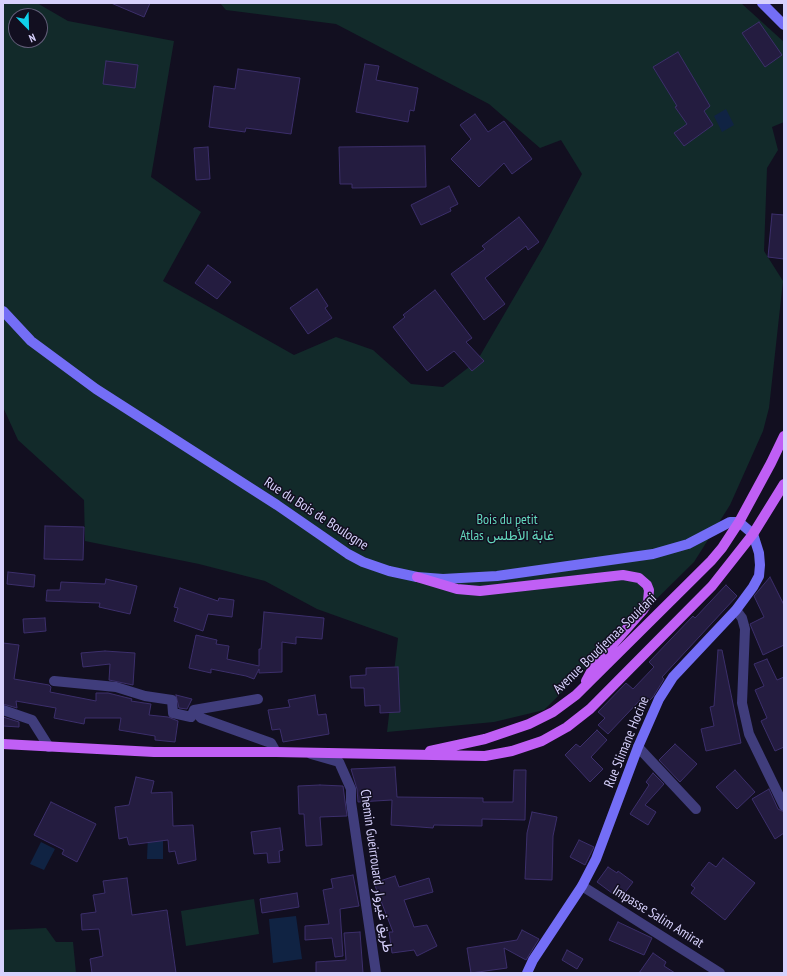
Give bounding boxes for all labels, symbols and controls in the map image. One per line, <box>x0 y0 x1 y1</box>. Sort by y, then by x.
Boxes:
north arrow <box>8 8 48 48</box>
text: N <box>27 31 38 46</box>
street label: Rue du Bois de Boulogne <box>261 474 371 554</box>
park label: Bois du petit Atlas غابة الأطلس <box>460 512 554 544</box>
street label: Avenue Boudjemaa Souidani <box>550 590 660 698</box>
street label: Rue Slimane Hocine <box>601 694 653 790</box>
street label: Chemin Gueirrouard طريق غيروار <box>356 788 396 954</box>
street label: Impasse Salim Amirat <box>609 882 707 952</box>

